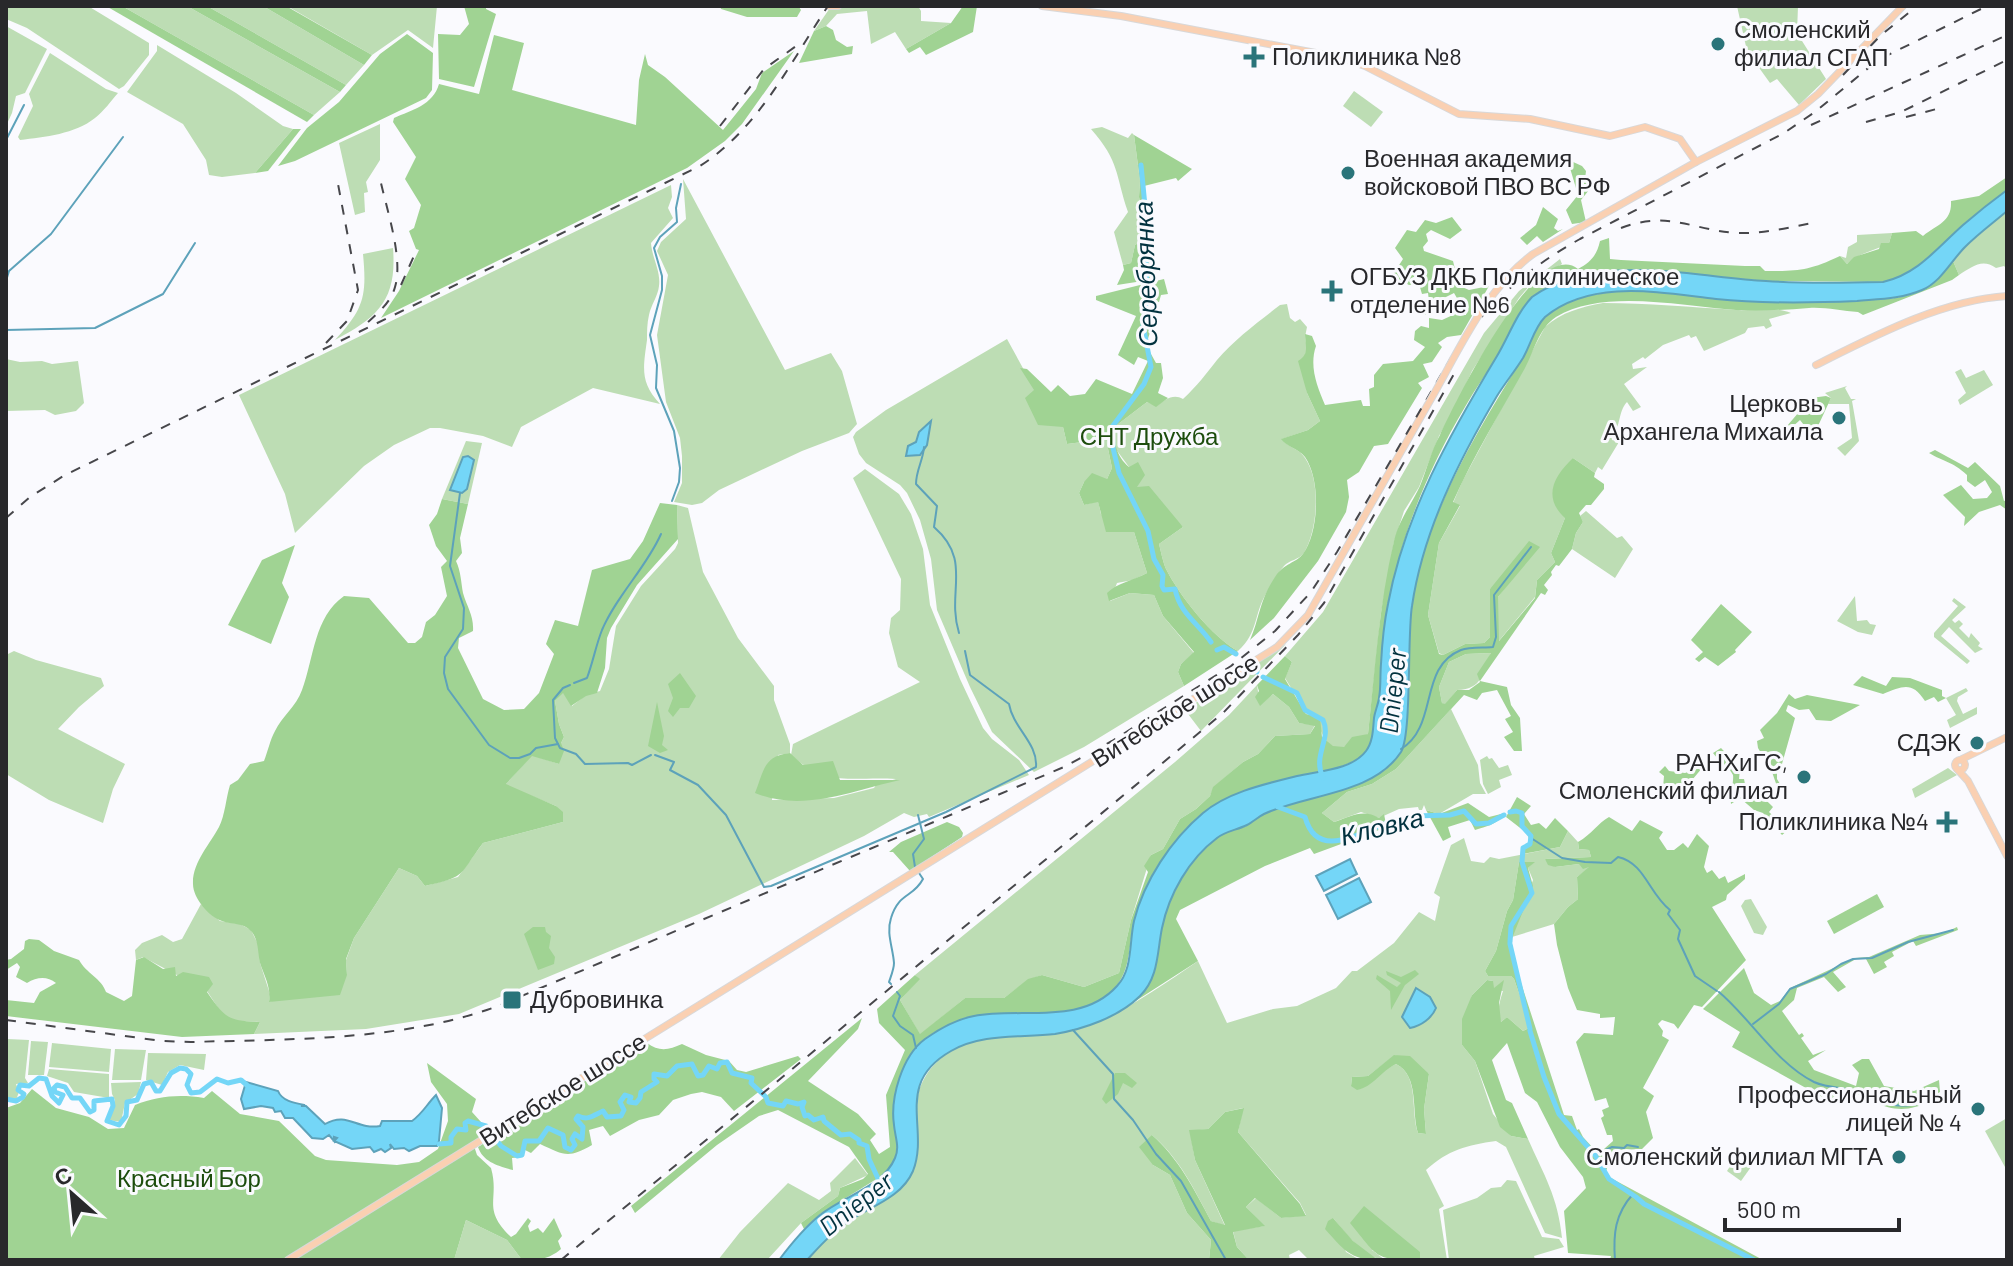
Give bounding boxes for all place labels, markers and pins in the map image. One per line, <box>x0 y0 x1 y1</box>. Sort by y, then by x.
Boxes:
place label: Смоленский филиал СГАП <box>1734 14 1888 71</box>
marker: Смоленский филиал СГАП <box>1709 35 1727 53</box>
place label: Поликлиника №8 <box>1272 41 1462 70</box>
marker: Поликлиника №8 <box>1243 46 1265 68</box>
place label: Военная академия войсковой ПВО ВС РФ <box>1364 143 1611 200</box>
marker: Военная академия войсковой ПВО ВС РФ <box>1339 164 1357 182</box>
place label: ОГБУЗ ДКБ Поликлиническое отделение №6 <box>1350 261 1679 318</box>
marker: ОГБУЗ ДКБ Поликлиническое отделение №6 <box>1321 280 1343 302</box>
place label: Церковь Архангела Михаила <box>1603 388 1824 445</box>
marker: Церковь Архангела Михаила <box>1830 409 1848 427</box>
place label: СДЭК <box>1897 727 1961 756</box>
marker: СДЭК <box>1968 734 1986 752</box>
place label: РАНХиГС, Смоленский филиал <box>1559 747 1788 804</box>
marker: РАНХиГС, Смоленский филиал <box>1795 768 1813 786</box>
place label: Поликлиника №4 <box>1739 806 1929 835</box>
marker: Поликлиника №4 <box>1936 811 1958 833</box>
place label: Дубровинка <box>530 984 664 1013</box>
marker: Дубровинка <box>501 989 523 1011</box>
place label: Профессиональный лицей № 4 <box>1737 1079 1962 1136</box>
marker: Профессиональный лицей № 4 <box>1969 1100 1987 1118</box>
place label: Смоленский филиал МГТА <box>1586 1141 1883 1170</box>
marker: Смоленский филиал МГТА <box>1890 1148 1908 1166</box>

